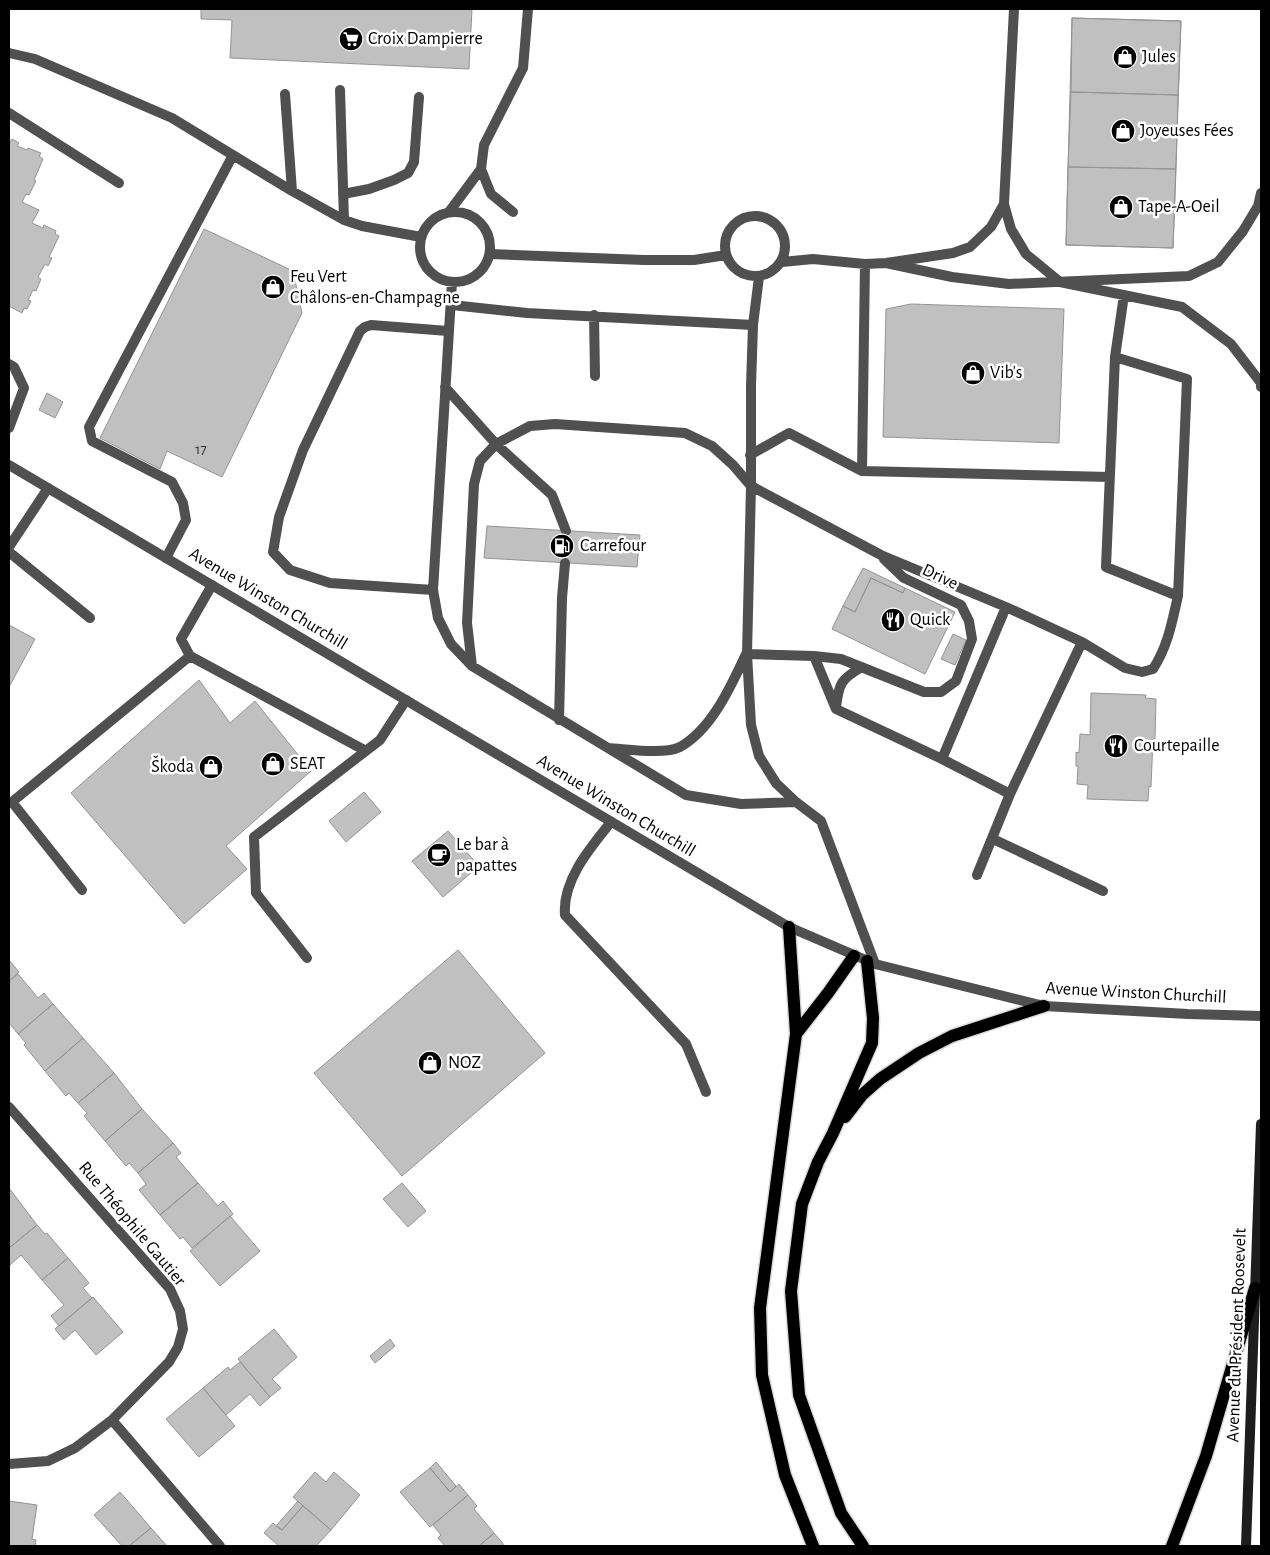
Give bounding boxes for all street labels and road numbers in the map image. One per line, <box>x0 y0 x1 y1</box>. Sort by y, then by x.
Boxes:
street label: Avenue Winston Churchill <box>186 545 350 653</box>
street label: Drive <box>919 561 961 593</box>
street label: Avenue Winston Churchill <box>534 752 698 860</box>
street label: Avenue Winston Churchill <box>1045 979 1227 1007</box>
street label: Rue Théophile Gautier <box>75 1158 189 1290</box>
street label: Avenue du Président Roosevelt <box>1224 1227 1250 1443</box>

